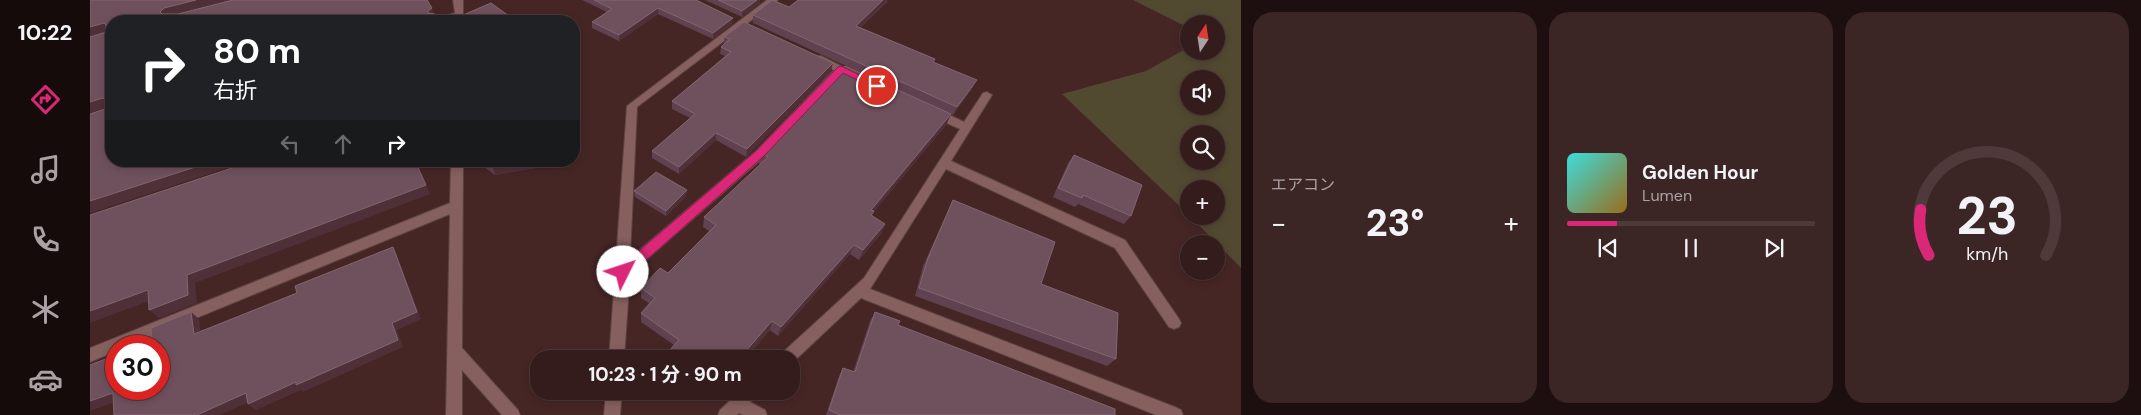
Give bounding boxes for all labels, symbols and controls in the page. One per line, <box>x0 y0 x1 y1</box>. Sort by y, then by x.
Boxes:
north arrow <box>1180 15 1225 60</box>
map controls <box>1180 15 1225 280</box>
text: 10:22 <box>18 18 72 47</box>
text: 80 m <box>213 28 301 74</box>
icon: right <box>130 35 195 100</box>
pin <box>856 65 898 107</box>
button: sound <box>1180 70 1225 115</box>
icon: arrive <box>863 72 891 100</box>
text: 右折 <box>213 76 257 105</box>
icon: directions <box>28 82 63 117</box>
button: search <box>1180 125 1225 170</box>
icon: left <box>276 130 304 158</box>
icon: ahead <box>329 130 357 158</box>
icon: right <box>382 130 410 158</box>
icon: music <box>28 152 63 187</box>
text: Golden Hour <box>1642 160 1758 185</box>
text: エアコン <box>1271 174 1335 195</box>
button: + <box>1180 180 1225 225</box>
text: 23 <box>1956 182 2018 250</box>
text: Lumen <box>1642 185 1692 206</box>
text: 23° <box>1366 198 1424 248</box>
text: − <box>1271 205 1286 242</box>
text: + <box>1504 205 1519 242</box>
icon: phone <box>28 222 63 257</box>
icon: previous <box>1594 234 1622 262</box>
icon: pause <box>1677 234 1705 262</box>
icon: next <box>1760 234 1788 262</box>
button: − <box>1180 235 1225 280</box>
text: km/h <box>1966 242 2008 266</box>
position arrow <box>596 245 648 297</box>
icon: climate <box>28 292 63 327</box>
speed limit sign: 30 <box>105 335 170 400</box>
icon: car <box>28 362 63 397</box>
text: 10:23 · 1 分 · 90 m <box>588 362 742 387</box>

